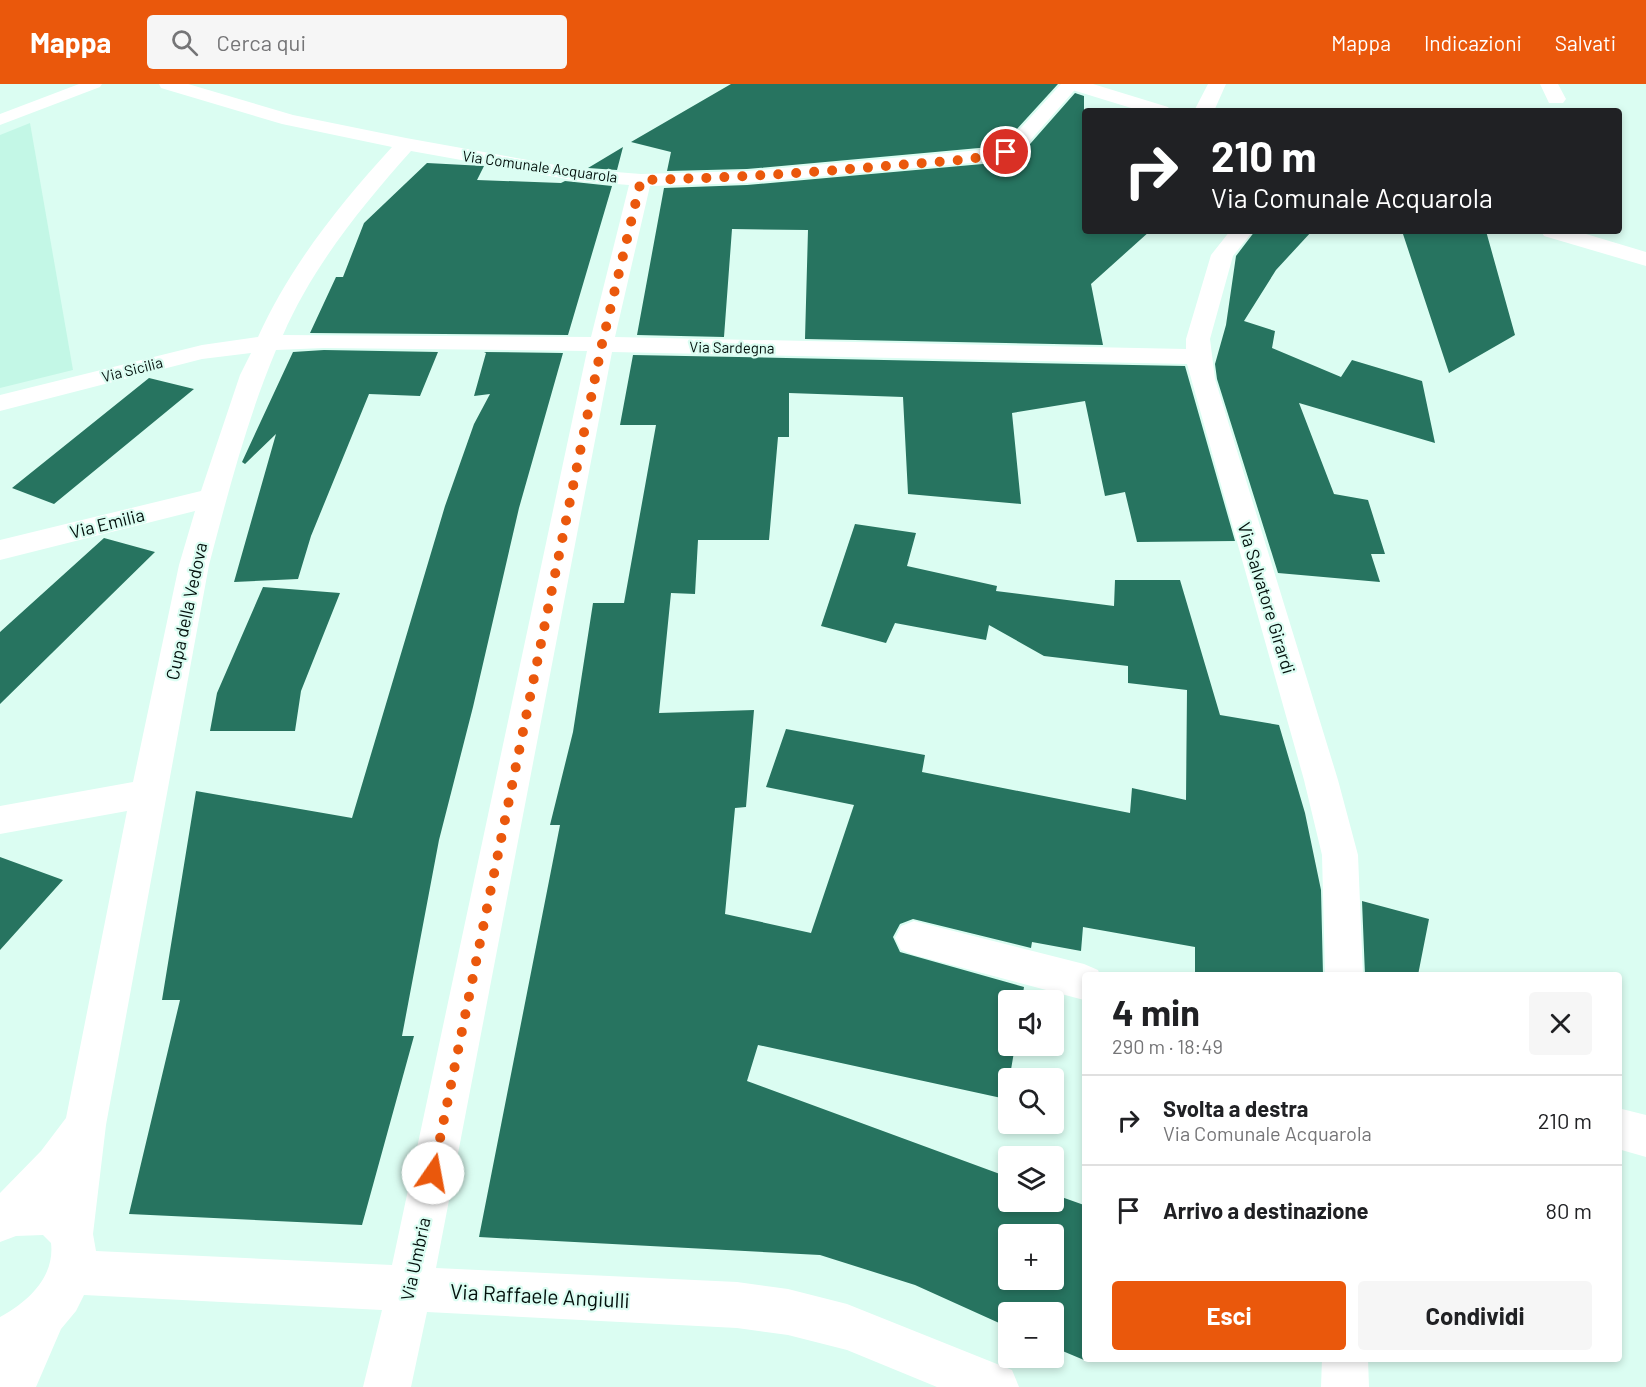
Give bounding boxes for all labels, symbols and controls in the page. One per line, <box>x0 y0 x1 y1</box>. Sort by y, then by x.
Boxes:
search box <box>147 15 567 69</box>
text: Mappa <box>30 25 111 59</box>
icon: search <box>168 26 201 59</box>
text: Cerca qui <box>216 29 306 55</box>
text: Mappa <box>1331 30 1391 55</box>
text: Indicazioni <box>1424 30 1522 55</box>
text: Salvati <box>1555 30 1616 55</box>
pin <box>980 126 1031 177</box>
text: 210 m <box>1211 130 1317 180</box>
icon: right <box>1112 132 1190 210</box>
icon: arrive <box>989 135 1022 168</box>
street label: Via Comunale Acquarola <box>461 146 619 186</box>
text: Via Comunale Acquarola <box>1211 181 1493 213</box>
street label: Via Sardegna <box>689 337 775 357</box>
street label: Via Sicilia <box>100 353 164 385</box>
street label: Via Emilia <box>67 503 147 543</box>
street label: Via Salvatore Girardi <box>1233 520 1301 676</box>
street label: Cupa della Vedova <box>161 540 211 682</box>
map controls <box>998 990 1064 1368</box>
button: sound <box>998 990 1064 1056</box>
text: 4 min <box>1112 990 1200 1033</box>
button: close <box>1529 992 1592 1055</box>
text: 290 m · 18:49 <box>1112 1034 1223 1058</box>
button: search <box>998 1068 1064 1134</box>
text: Svolta a destra <box>1163 1095 1308 1121</box>
icon: right <box>1112 1104 1145 1137</box>
text: 210 m <box>1538 1107 1592 1133</box>
text: Via Comunale Acquarola <box>1163 1121 1372 1145</box>
position arrow <box>401 1141 465 1205</box>
button: layers <box>998 1146 1064 1212</box>
icon: arrive <box>1112 1194 1145 1227</box>
text: Arrivo a destinazione <box>1163 1197 1369 1223</box>
text: 80 m <box>1546 1197 1592 1223</box>
street label: Via Umbria <box>395 1215 435 1303</box>
button: + <box>998 1224 1064 1290</box>
street label: Via Raffaele Angiulli <box>450 1278 630 1312</box>
button: Esci <box>1112 1281 1346 1350</box>
button: Condividi <box>1358 1281 1592 1350</box>
button: − <box>998 1302 1064 1368</box>

